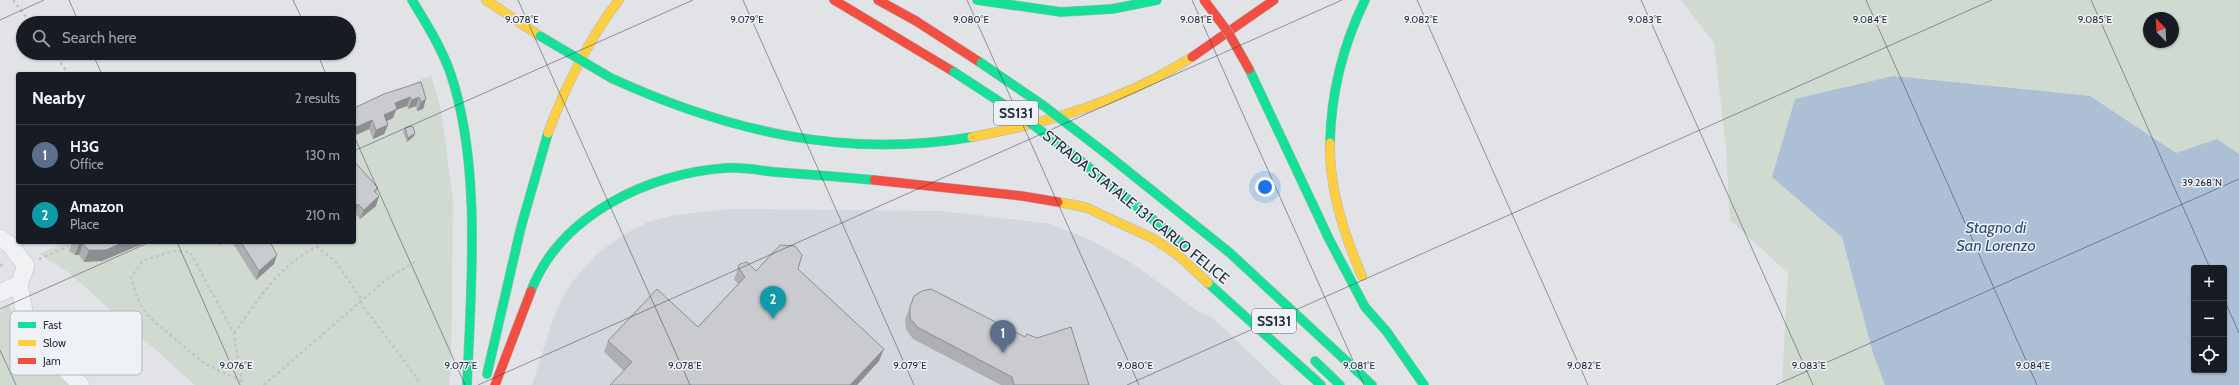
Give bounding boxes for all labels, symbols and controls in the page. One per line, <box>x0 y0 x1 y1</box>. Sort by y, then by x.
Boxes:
north arrow <box>2143 12 2179 48</box>
text: 9.078°E <box>505 13 539 26</box>
text: 9.079°E <box>730 13 764 26</box>
text: 9.080°E <box>953 13 989 26</box>
text: 9.081°E <box>1180 13 1213 26</box>
text: 9.082°E <box>1404 13 1439 26</box>
text: 9.083°E <box>1628 13 1663 26</box>
text: 9.084°E <box>1853 13 1888 26</box>
text: 9.085°E <box>2078 13 2113 26</box>
search box <box>16 16 356 60</box>
icon: search <box>30 27 52 49</box>
text: Search here <box>62 29 137 47</box>
text: Nearby <box>32 88 85 108</box>
text: 2 results <box>295 90 340 106</box>
road number: SS131 <box>994 101 1038 125</box>
street label: STRADA STATALE 131 CARLO FELICE <box>1039 126 1233 288</box>
text: H3G <box>70 138 99 156</box>
text: 1 <box>43 147 47 163</box>
text: 130 m <box>305 147 340 163</box>
text: Office <box>70 156 104 172</box>
text: 39.268°N <box>2182 176 2222 189</box>
your location <box>1255 177 1275 197</box>
text: Amazon <box>70 198 124 216</box>
text: 2 <box>42 207 48 223</box>
text: 210 m <box>306 207 340 223</box>
text: Place <box>70 216 99 232</box>
water label: Stagno di San Lorenzo <box>1956 218 2036 255</box>
map controls <box>2191 265 2227 373</box>
button: + <box>2191 265 2227 301</box>
pin: 2 <box>760 286 786 319</box>
button: − <box>2191 301 2227 337</box>
road number: SS131 <box>1252 309 1296 333</box>
legend <box>10 311 142 375</box>
text: Fast <box>43 318 62 332</box>
pin: 1 <box>990 320 1016 353</box>
text: Slow <box>43 336 66 350</box>
button: locate <box>2191 337 2227 373</box>
text: Jam <box>42 354 61 368</box>
text: 9.076°E <box>219 359 253 372</box>
text: 9.077°E <box>445 359 478 372</box>
text: 9.078°E <box>668 359 702 372</box>
text: 9.079°E <box>893 359 927 372</box>
text: 9.080°E <box>1117 359 1153 372</box>
text: 9.081°E <box>1343 359 1376 372</box>
text: 9.082°E <box>1567 359 1602 372</box>
text: 9.083°E <box>1792 359 1827 372</box>
text: 9.084°E <box>2016 359 2051 372</box>

